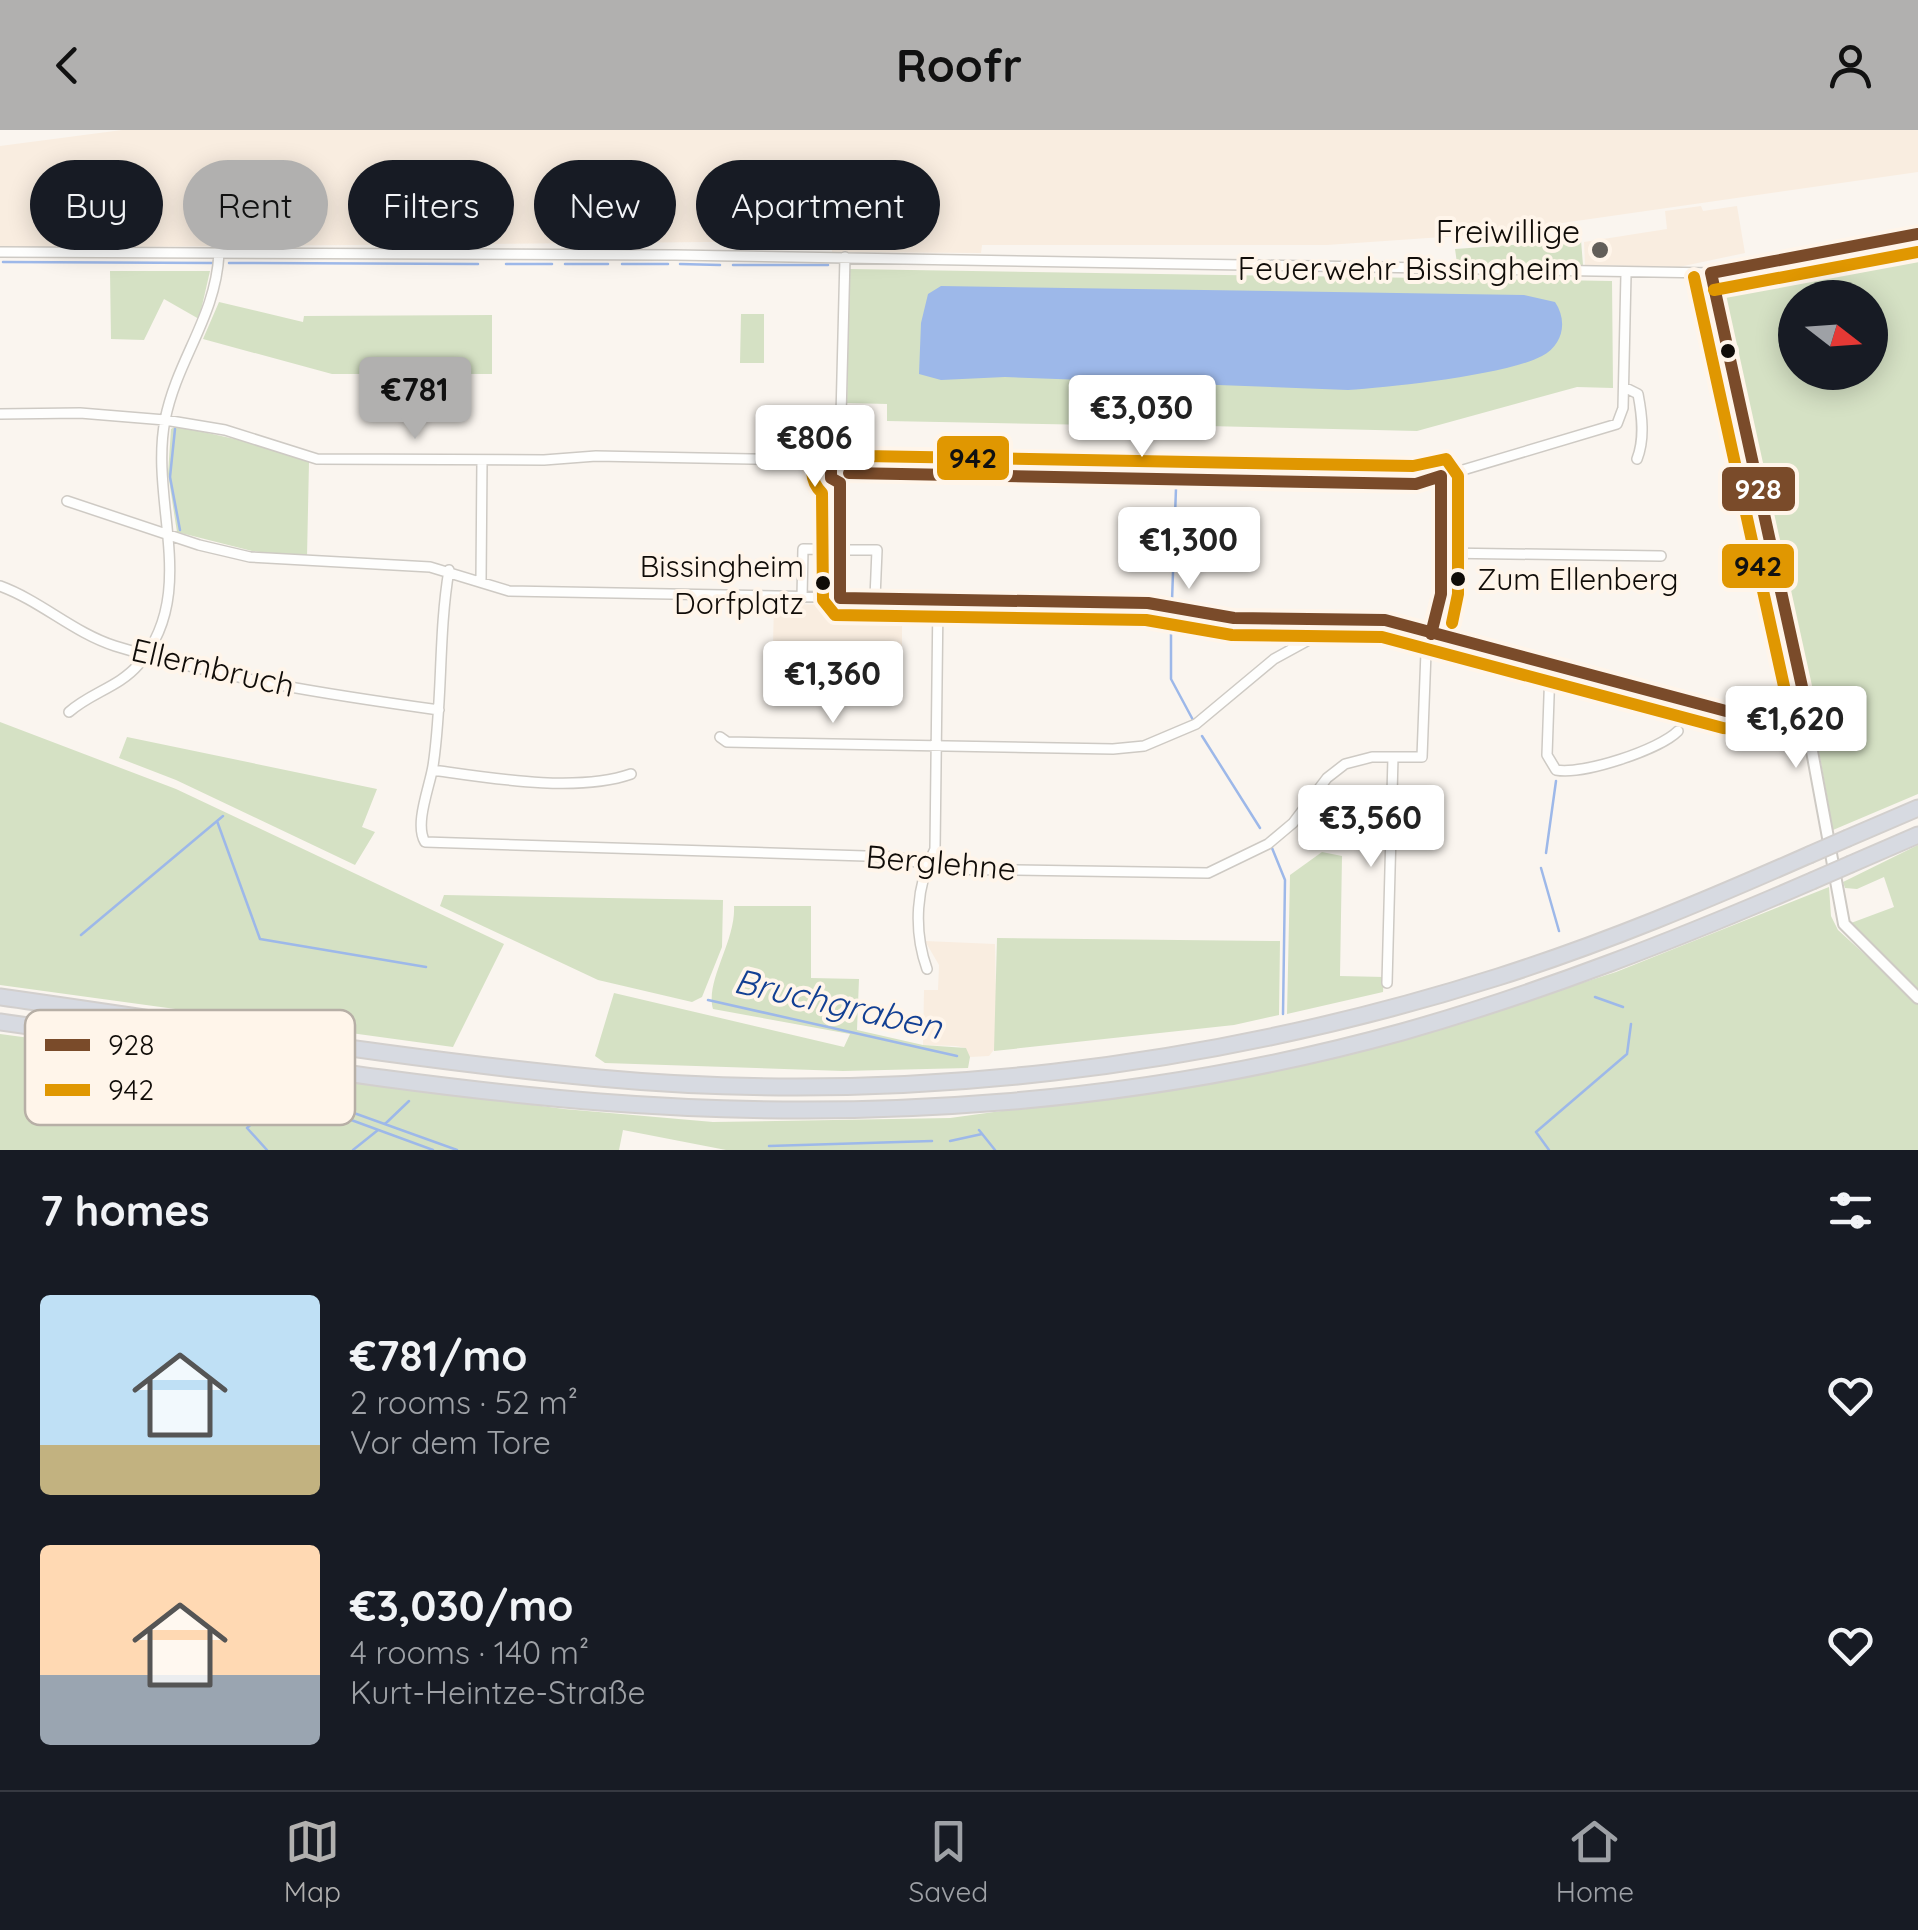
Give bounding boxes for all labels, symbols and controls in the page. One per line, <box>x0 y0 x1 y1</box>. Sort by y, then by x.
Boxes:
text: Roofr <box>896 37 1022 93</box>
icon: back <box>40 38 95 93</box>
icon: person <box>1823 38 1878 93</box>
chip: Buy <box>30 160 163 250</box>
chip: Rent <box>183 160 328 250</box>
chip: Filters <box>348 160 514 250</box>
chip: New <box>534 160 676 250</box>
chip: Apartment <box>696 160 940 250</box>
place label: Freiwillige Feuerwehr Bissingheim <box>1237 211 1580 288</box>
marker: Freiwillige Feuerwehr Bissingheim <box>1589 239 1611 261</box>
north arrow <box>1778 280 1888 390</box>
map controls <box>1778 280 1888 390</box>
unlabelled marker <box>1718 341 1738 361</box>
pin: €781 <box>356 357 474 442</box>
text: €781 <box>381 369 449 409</box>
pin: €3,030 <box>1061 375 1223 460</box>
text: €3,030 <box>1091 387 1193 427</box>
pin: €806 <box>756 405 874 490</box>
text: €806 <box>778 417 852 457</box>
line badge: 942 <box>935 434 1011 482</box>
text: 942 <box>949 440 997 475</box>
line badge: 928 <box>1720 465 1797 513</box>
text: 928 <box>1734 471 1782 506</box>
pin: €1,300 <box>1108 507 1270 592</box>
text: €1,300 <box>1140 519 1238 559</box>
line badge: 942 <box>1720 542 1796 590</box>
place label: Bissingheim Dorfplatz <box>640 547 804 622</box>
text: 942 <box>1734 548 1782 583</box>
place label: Zum Ellenberg <box>1477 560 1679 598</box>
marker: Zum Ellenberg <box>1448 569 1468 589</box>
marker: Bissingheim Dorfplatz <box>813 573 833 593</box>
street label: Ellernbruch <box>128 629 299 705</box>
pin: €1,360 <box>752 641 914 726</box>
text: €1,360 <box>785 653 881 693</box>
pin: €1,620 <box>1715 686 1877 771</box>
text: €1,620 <box>1748 698 1844 738</box>
pin: €3,560 <box>1290 785 1452 870</box>
text: €3,560 <box>1320 797 1422 837</box>
street label: Berglehne <box>864 836 1018 888</box>
water label: Bruchgraben <box>730 958 947 1048</box>
legend <box>25 1010 355 1125</box>
text: 928 <box>108 1027 154 1062</box>
text: 942 <box>108 1072 154 1107</box>
icon: filters <box>1823 1183 1878 1238</box>
text: 7 homes <box>40 1184 209 1237</box>
text: €781/mo <box>350 1329 528 1382</box>
icon: home <box>120 1335 240 1455</box>
icon: heart <box>1823 1368 1878 1423</box>
text: 2 rooms · 52 m² <box>350 1382 578 1422</box>
text: Vor dem Tore <box>350 1422 551 1462</box>
text: €3,030/mo <box>350 1579 573 1632</box>
icon: home <box>120 1585 240 1705</box>
icon: heart <box>1823 1618 1878 1673</box>
text: 4 rooms · 140 m² <box>350 1632 589 1672</box>
text: Kurt-Heintze-Straße <box>350 1672 646 1712</box>
tab: Map <box>284 1814 341 1909</box>
tab: Saved <box>908 1814 988 1909</box>
tab: Home <box>1556 1814 1634 1909</box>

